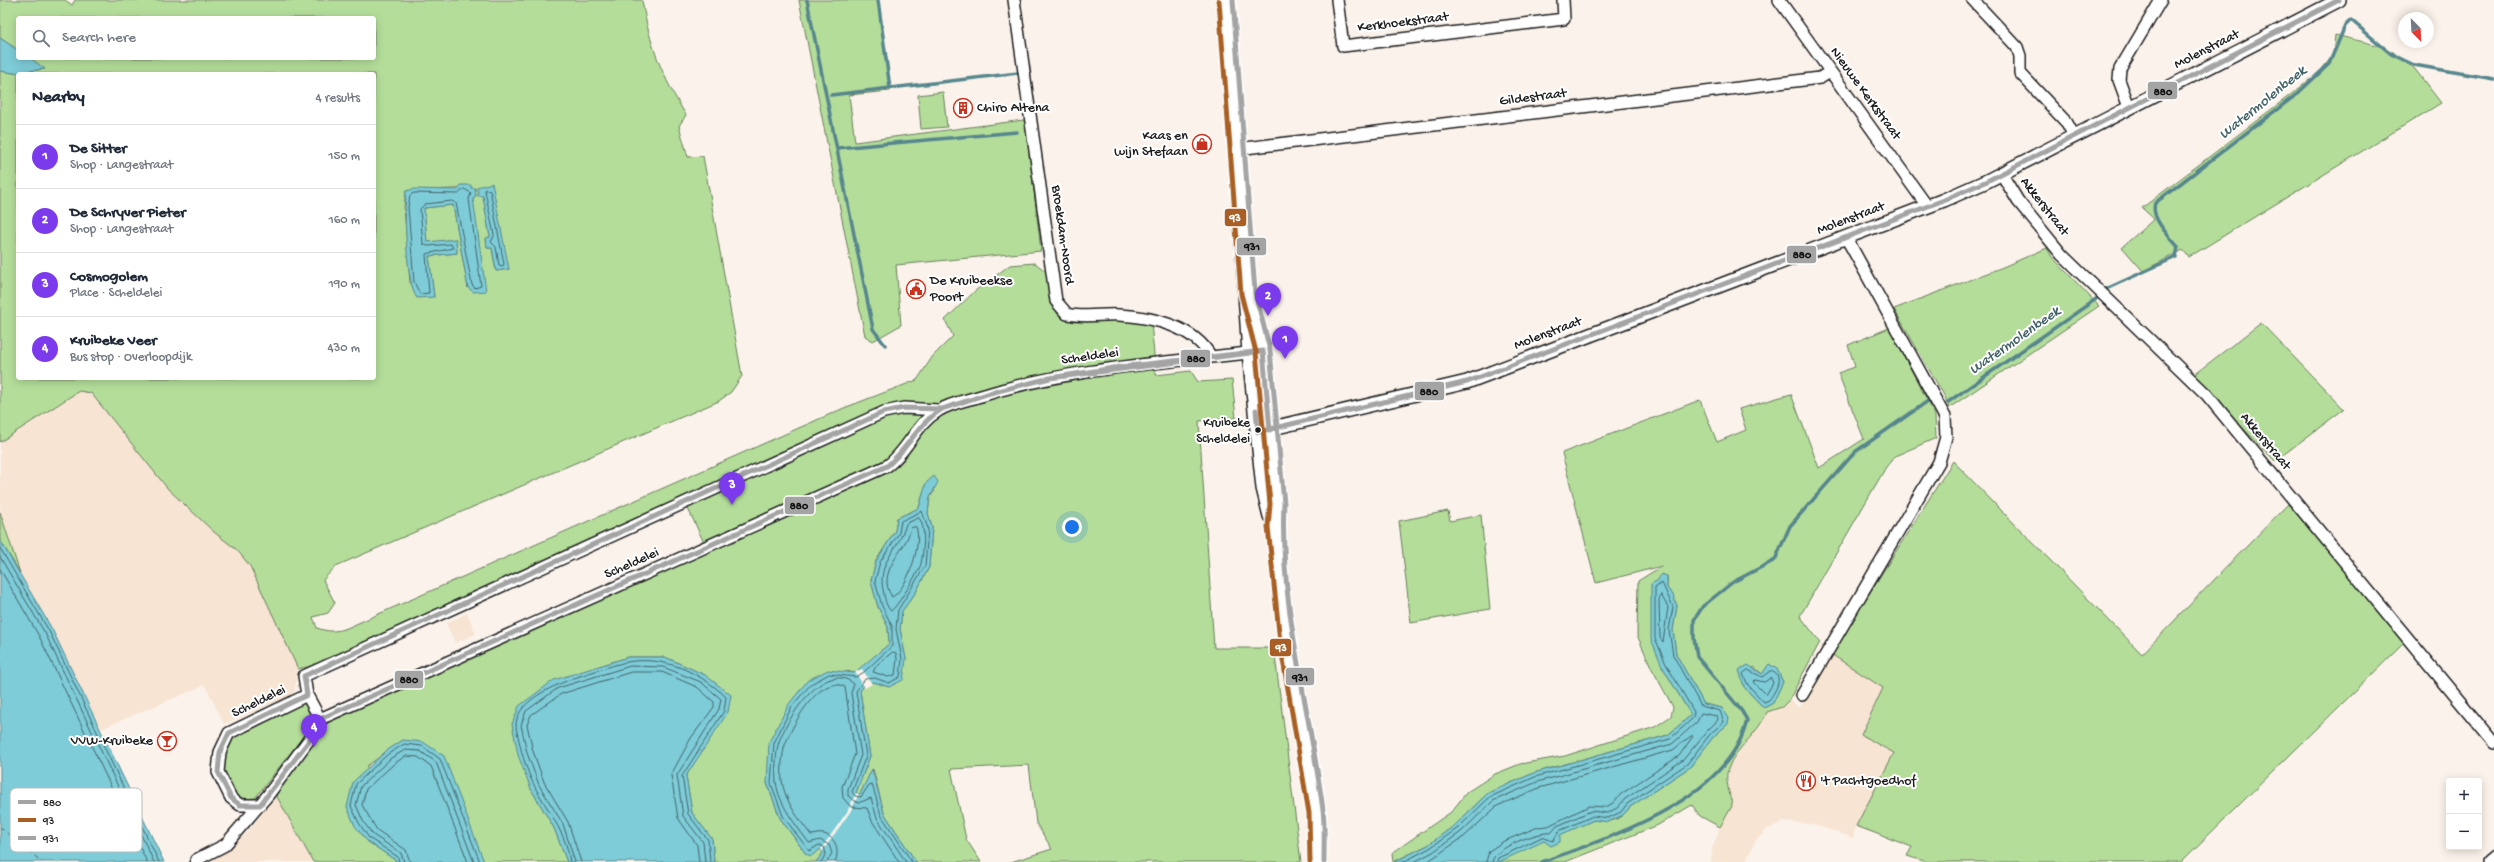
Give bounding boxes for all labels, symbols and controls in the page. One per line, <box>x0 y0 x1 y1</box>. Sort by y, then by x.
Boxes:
street label: Kerkhoekstraat <box>1357 9 1451 37</box>
north arrow <box>2398 12 2434 48</box>
search box <box>16 16 376 60</box>
street label: Molenstraat <box>2171 26 2244 74</box>
icon: search <box>30 27 52 49</box>
text: Search here <box>62 29 136 47</box>
street label: Nieuwe Kerkstraat <box>1826 44 1905 145</box>
water label: Watermolenbeek <box>2216 62 2311 144</box>
line badge: 880 <box>2147 81 2178 100</box>
street label: Gildestraat <box>1498 85 1569 111</box>
text: 880 <box>2154 87 2173 99</box>
text: Nearby <box>32 88 85 108</box>
text: 4 results <box>316 91 360 106</box>
building icon: Chiro Altena <box>952 97 974 119</box>
place label: Chiro Altena <box>977 100 1051 117</box>
place label: Kaas en wijn Stefaan <box>1114 128 1188 161</box>
shop icon: Kaas en wijn Stefaan <box>1191 133 1213 155</box>
text: De Sitter <box>70 140 127 158</box>
text: 1 <box>42 149 48 164</box>
text: 150 m <box>328 149 360 164</box>
text: Shop · Langestraat <box>70 158 173 173</box>
street label: Akkerstraat <box>2016 174 2073 241</box>
street label: Broekdam-Noord <box>1046 183 1078 287</box>
street label: Molenstraat <box>1815 198 1888 240</box>
text: De Schryver Pieter <box>70 204 186 222</box>
line badge: 93 <box>1224 208 1247 227</box>
text: 2 <box>42 213 48 228</box>
text: 160 m <box>328 213 360 228</box>
text: 93 <box>1228 213 1241 225</box>
text: Shop · Langestraat <box>70 222 173 237</box>
line badge: 931 <box>1236 237 1267 256</box>
text: 931 <box>1243 242 1260 254</box>
line badge: 880 <box>1786 245 1817 264</box>
text: 880 <box>1793 250 1812 262</box>
text: Cosmogolem <box>70 268 148 286</box>
place label: De Kruibeekse Poort <box>929 273 1013 306</box>
text: 3 <box>42 277 48 292</box>
text: 190 m <box>329 277 360 292</box>
public building icon: De Kruibeekse Poort <box>905 278 927 300</box>
pin: 2 <box>1255 283 1281 316</box>
text: Place · Scheldelei <box>70 286 162 301</box>
water label: Watermolenbeek <box>1966 302 2065 379</box>
street label: Molenstraat <box>1512 313 1585 355</box>
pin: 1 <box>1272 326 1298 359</box>
text: Kruibeke Veer <box>70 332 157 350</box>
text: 4 <box>42 341 48 356</box>
text: 430 m <box>327 341 360 356</box>
street label: Scheldelei <box>1060 345 1120 369</box>
line badge: 880 <box>1180 349 1211 368</box>
text: Bus stop · Overloopdijk <box>70 350 192 365</box>
text: 880 <box>1187 354 1206 366</box>
line badge: 880 <box>1414 381 1445 401</box>
text: 880 <box>1420 387 1439 399</box>
street label: Akkerstraat <box>2236 410 2295 475</box>
place label: Kruibeke Scheldelei <box>1196 416 1250 447</box>
marker: Kruibeke Scheldelei <box>1253 425 1263 435</box>
pin: 3 <box>719 472 745 505</box>
line badge: 880 <box>784 496 815 515</box>
text: 880 <box>790 501 809 513</box>
your location <box>1062 517 1082 537</box>
street label: Scheldelei <box>602 544 662 584</box>
line badge: 93 <box>1269 638 1292 657</box>
text: 93 <box>1274 643 1287 655</box>
line badge: 931 <box>1285 667 1315 686</box>
line badge: 880 <box>394 670 424 689</box>
text: 931 <box>1291 673 1308 685</box>
text: 880 <box>400 675 419 687</box>
street label: Scheldelei <box>229 682 289 722</box>
pin: 4 <box>301 714 327 747</box>
bar icon: VVW-Kruibeke <box>156 730 178 752</box>
place label: VVW-Kruibeke <box>70 733 154 750</box>
restaurant icon: 't Pachtgoedhof <box>1795 770 1817 792</box>
place label: 't Pachtgoedhof <box>1820 773 1918 790</box>
map controls <box>2446 778 2482 850</box>
button: + <box>2446 778 2482 814</box>
legend <box>10 788 142 852</box>
text: 880 <box>43 798 61 810</box>
button: − <box>2446 814 2482 850</box>
text: 93 <box>42 816 55 828</box>
text: 931 <box>42 834 59 846</box>

